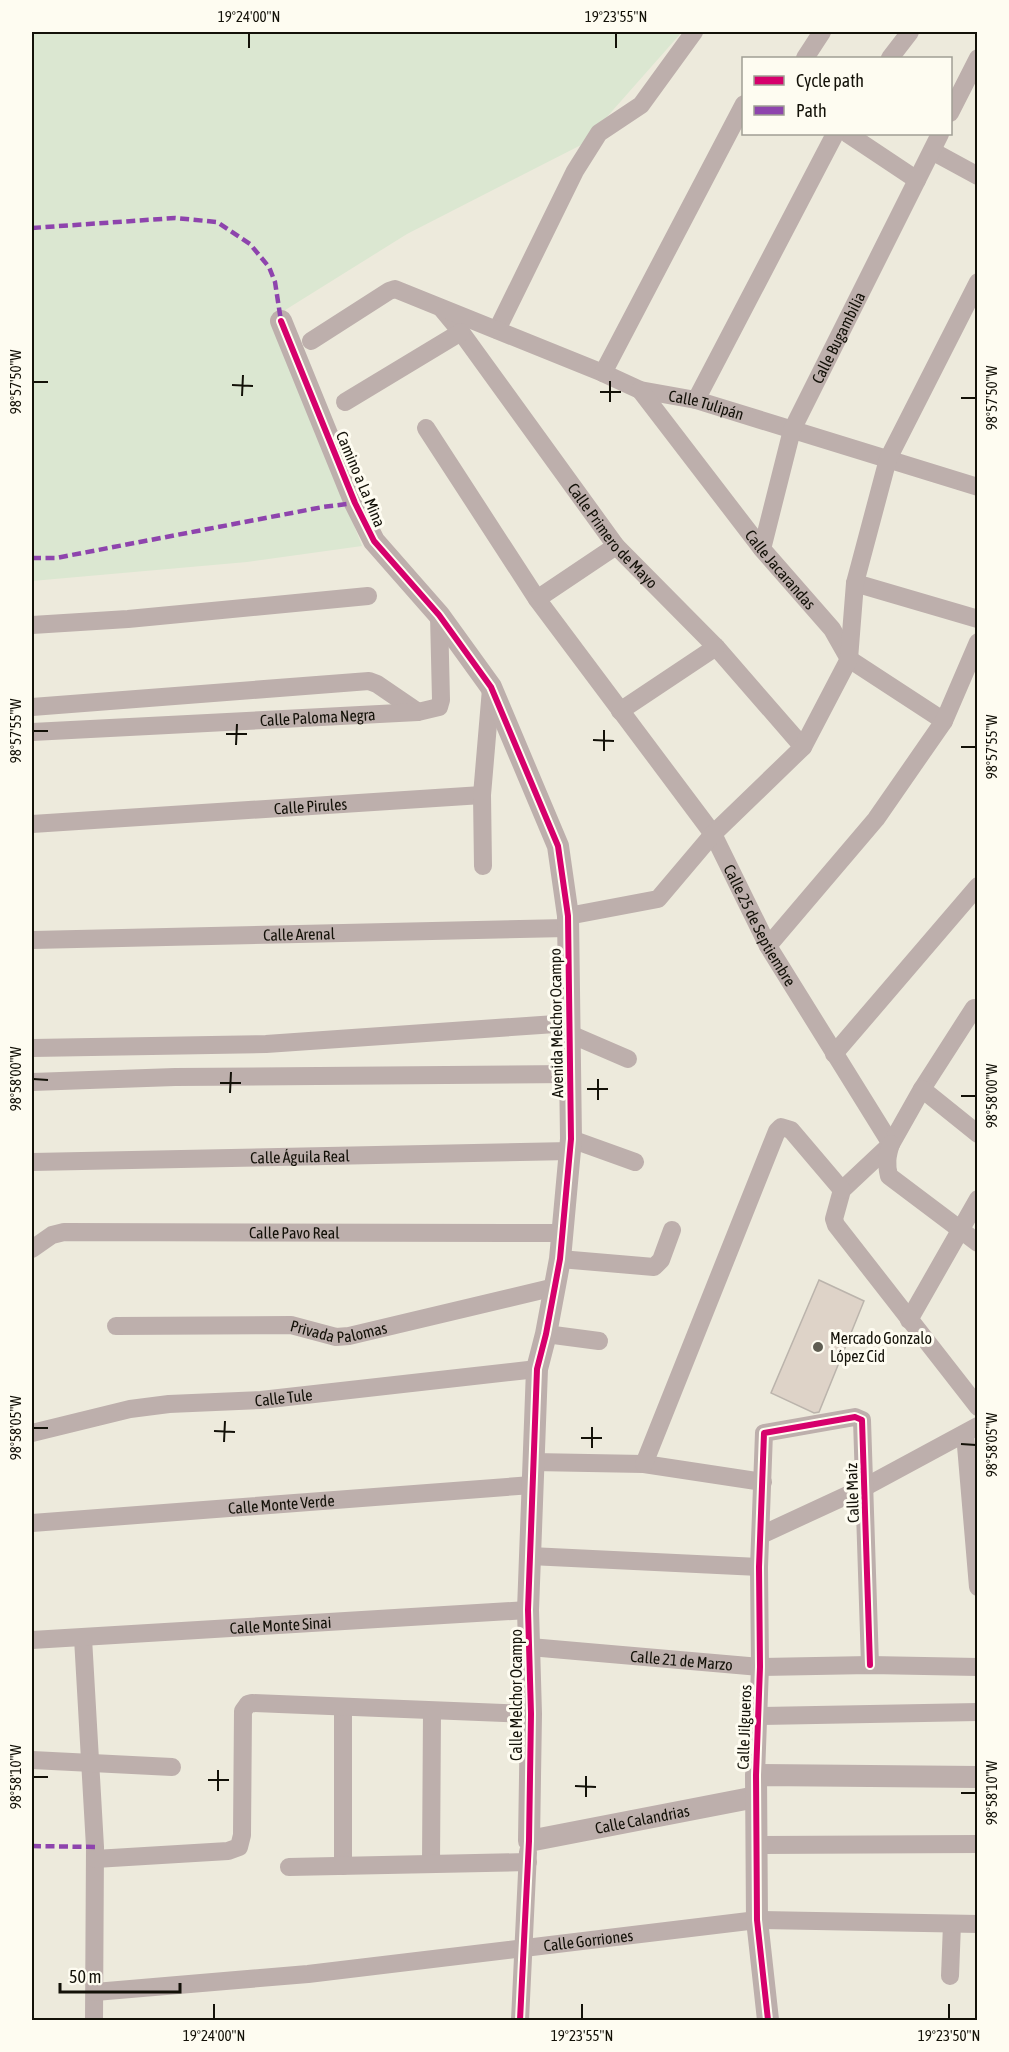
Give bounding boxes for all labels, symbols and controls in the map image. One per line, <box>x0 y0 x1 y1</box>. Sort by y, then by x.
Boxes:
text: 19°24'00"N <box>218 8 280 25</box>
text: 19°23'55"N <box>585 8 647 25</box>
legend <box>742 57 952 135</box>
text: Cycle path <box>796 70 864 91</box>
text: Path <box>796 100 827 121</box>
street label: Calle Bugambilia <box>808 289 869 386</box>
text: 98°57'50"W <box>7 350 24 414</box>
text: 98°57'50"W <box>983 366 1000 430</box>
street label: Calle Tulipán <box>667 386 746 423</box>
street label: Camino a La Mina <box>333 428 389 530</box>
street label: Calle Primero de Mayo <box>564 479 661 592</box>
street label: Calle Jacarandas <box>742 526 820 613</box>
text: 98°57'55"W <box>7 699 24 763</box>
street label: Calle Paloma Negra <box>259 705 376 729</box>
text: 98°57'55"W <box>983 715 1000 779</box>
street label: Calle Pirules <box>273 795 348 817</box>
street label: Calle 25 de Septiembre <box>720 861 800 989</box>
street label: Calle Arenal <box>263 924 336 944</box>
street label: Avenida Melchor Ocampo <box>546 948 567 1098</box>
text: 98°58'00"W <box>7 1047 24 1111</box>
text: 98°58'00"W <box>983 1064 1000 1128</box>
street label: Calle Águila Real <box>250 1146 351 1167</box>
street label: Calle Pavo Real <box>249 1223 340 1242</box>
street label: Privada Palomas <box>288 1316 389 1346</box>
place label: Mercado Gonzalo López Cid <box>830 1329 932 1366</box>
marker: Mercado Gonzalo López Cid <box>811 1340 825 1354</box>
street label: Calle Tule <box>254 1385 313 1409</box>
text: 98°58'05"W <box>7 1396 24 1460</box>
text: 98°58'05"W <box>983 1413 1000 1477</box>
street label: Calle Maíz <box>842 1462 862 1523</box>
street label: Calle Monte Verde <box>227 1491 335 1517</box>
street label: Calle Monte Sinai <box>229 1613 332 1637</box>
street label: Calle Melchor Ocampo <box>507 1629 526 1761</box>
street label: Calle 21 de Marzo <box>629 1647 733 1674</box>
street label: Calle Jilgueros <box>734 1684 755 1770</box>
text: 98°58'10"W <box>7 1745 24 1809</box>
text: 98°58'10"W <box>983 1761 1000 1825</box>
street label: Calle Calandrias <box>593 1801 691 1837</box>
street label: Calle Gorriones <box>543 1926 634 1955</box>
scale bar <box>60 1956 180 1994</box>
text: 50 m <box>69 1966 101 1987</box>
text: 19°24'00"N <box>183 2027 245 2044</box>
text: 19°23'55"N <box>551 2027 613 2044</box>
text: 19°23'50"N <box>918 2027 980 2044</box>

